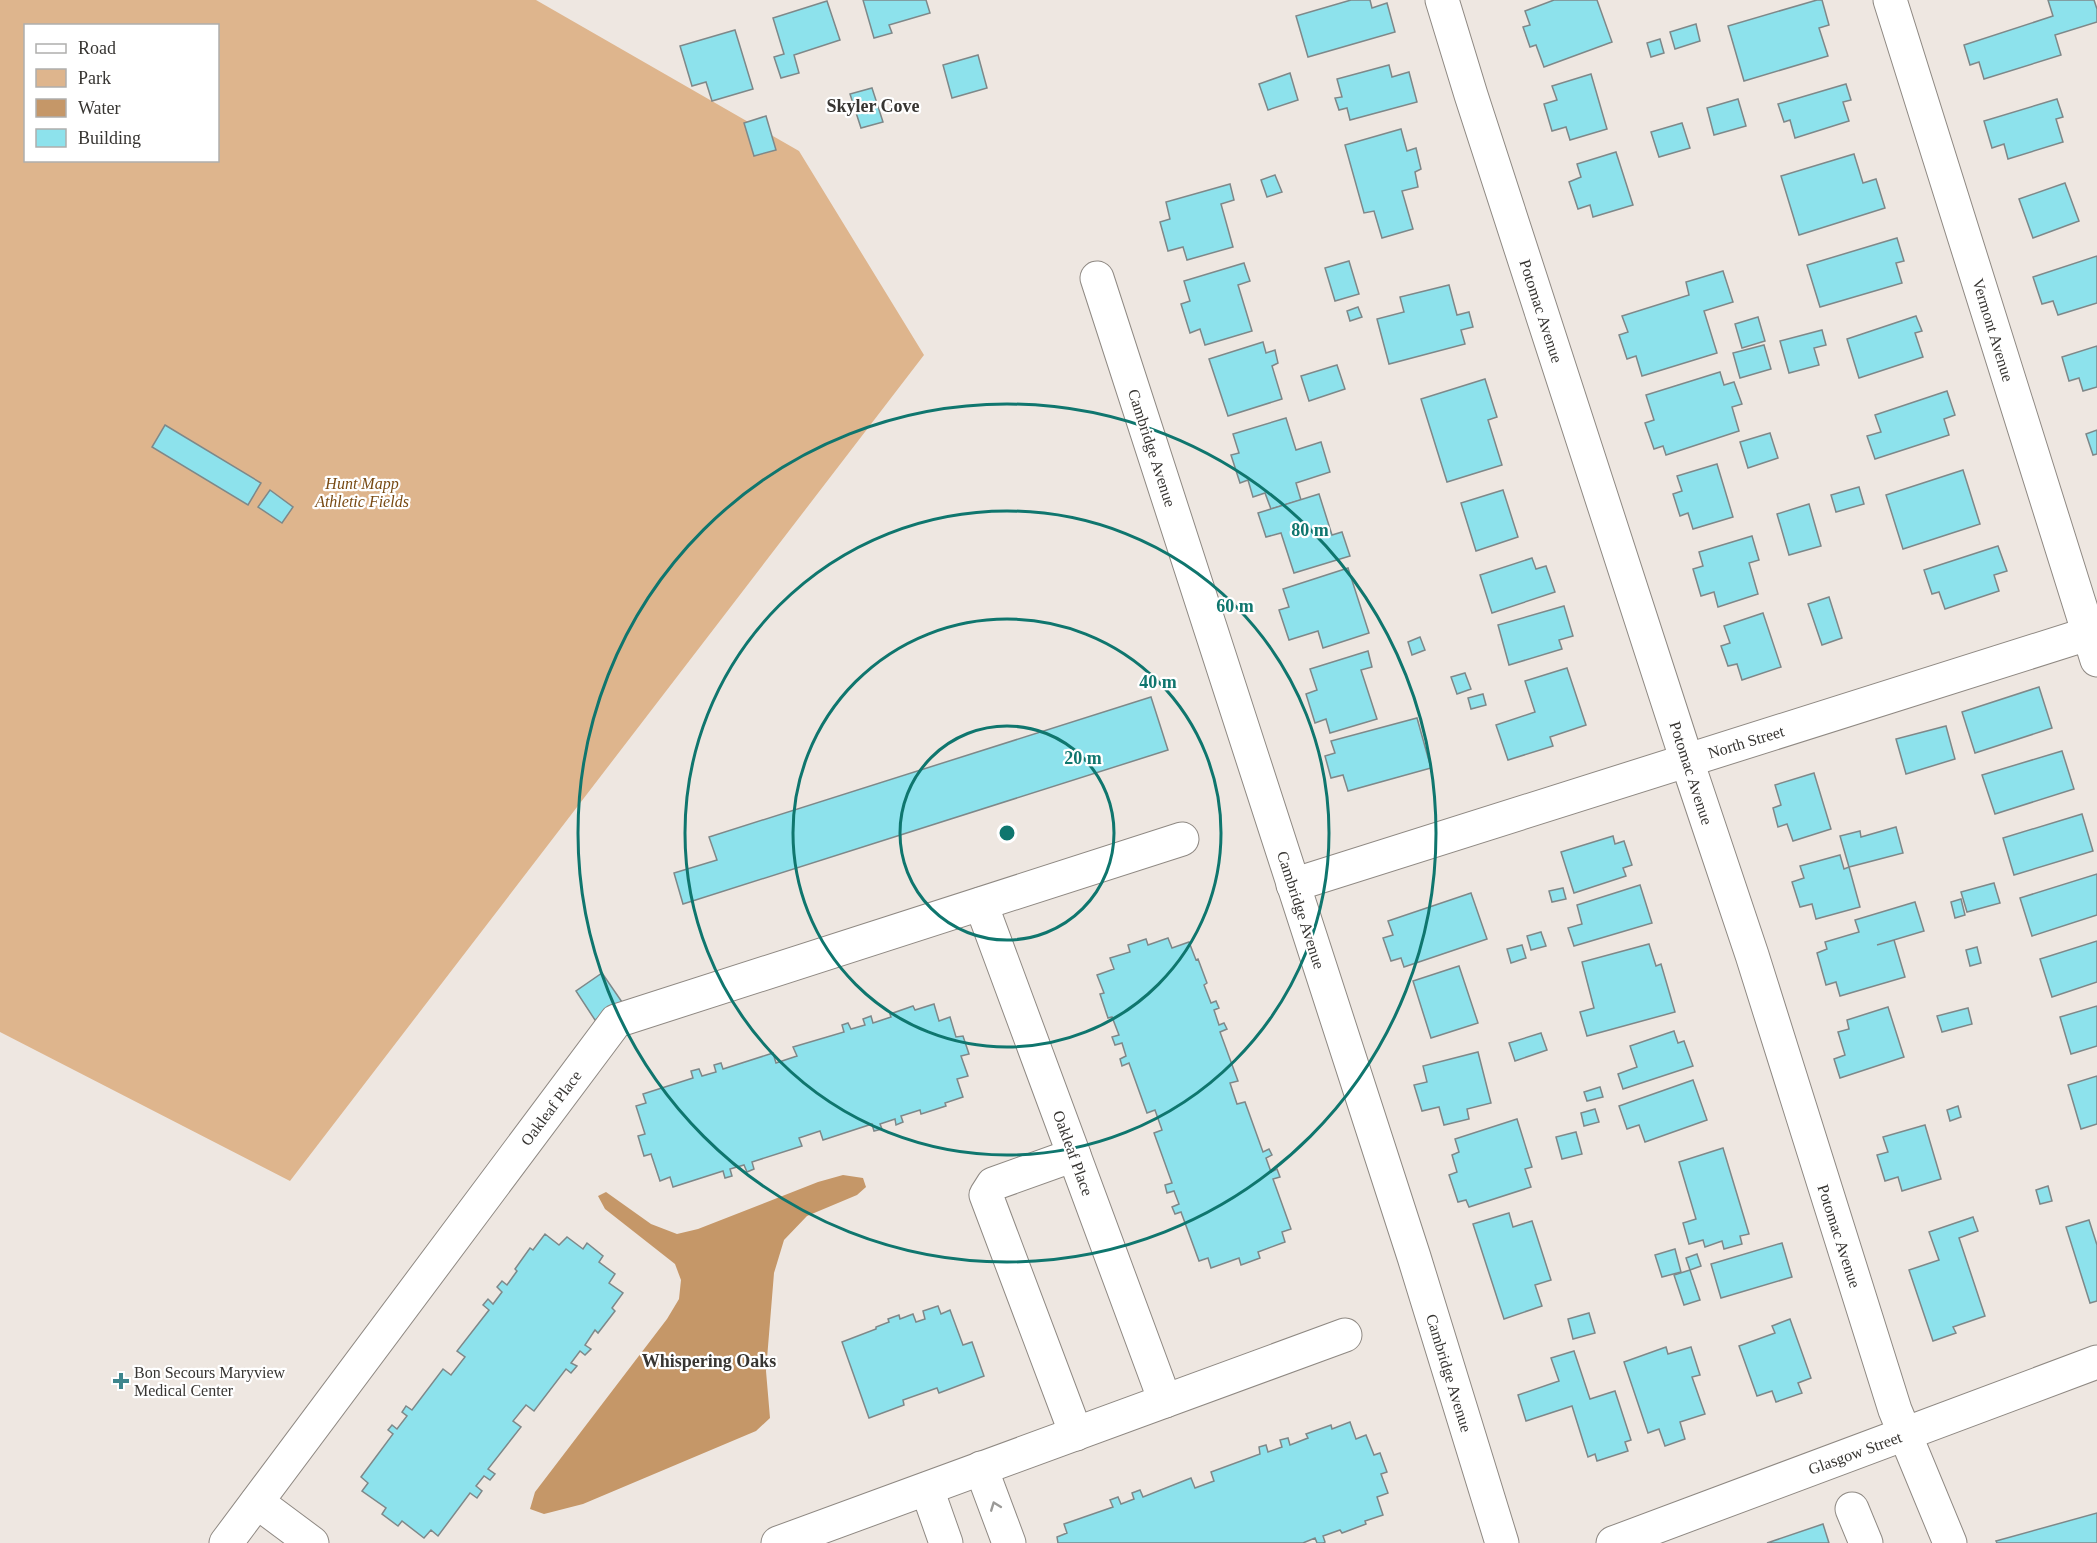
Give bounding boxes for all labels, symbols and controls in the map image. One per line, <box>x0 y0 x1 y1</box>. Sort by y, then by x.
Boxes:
legend <box>24 24 219 162</box>
text: Road <box>78 38 116 58</box>
text: Park <box>78 68 111 88</box>
district label: Skyler Cove <box>826 96 920 116</box>
text: Water <box>78 98 121 118</box>
text: Building <box>78 128 141 148</box>
street label: Potomac Avenue <box>1516 257 1566 365</box>
street label: Vermont Avenue <box>1969 276 2017 384</box>
street label: Cambridge Avenue <box>1124 387 1179 509</box>
park label: Hunt Mapp Athletic Fields <box>314 475 409 510</box>
text: 80 m <box>1291 520 1329 540</box>
text: 60 m <box>1216 596 1254 616</box>
text: 40 m <box>1139 672 1177 692</box>
street label: Potomac Avenue <box>1666 719 1716 827</box>
street label: North Street <box>1706 722 1787 762</box>
text: 20 m <box>1064 748 1102 768</box>
centre of rings <box>997 823 1017 843</box>
street label: Cambridge Avenue <box>1273 849 1328 971</box>
street label: Oakleaf Place <box>517 1067 585 1149</box>
street label: Oakleaf Place <box>1050 1108 1096 1198</box>
street label: Potomac Avenue <box>1814 1182 1864 1290</box>
street label: Cambridge Avenue <box>1422 1312 1475 1434</box>
district label: Whispering Oaks <box>642 1351 776 1371</box>
place label: Bon Secours Maryview Medical Center <box>134 1364 286 1399</box>
marker: Bon Secours Maryview Medical Center <box>112 1372 130 1390</box>
street label: Glasgow Street <box>1806 1428 1905 1479</box>
one-way arrow <box>990 1501 1002 1512</box>

